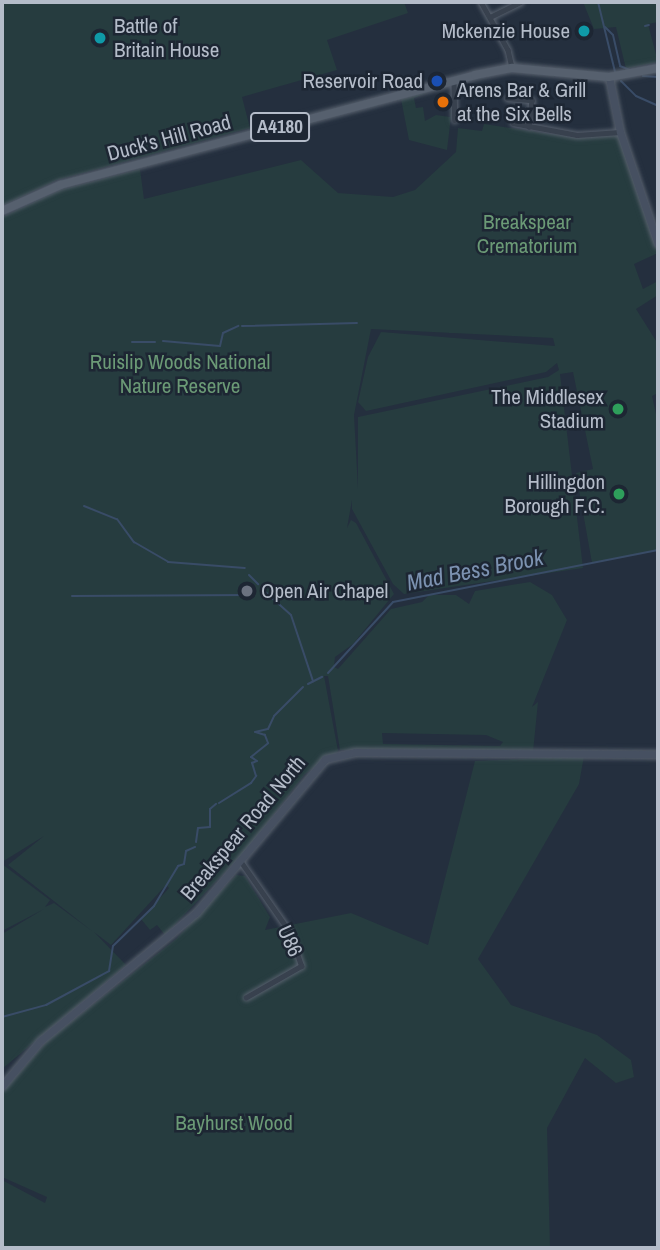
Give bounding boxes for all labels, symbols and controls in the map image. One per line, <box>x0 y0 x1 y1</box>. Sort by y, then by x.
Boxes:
place label: Battle of Britain House <box>114 13 219 63</box>
place label: Mckenzie House <box>442 18 570 44</box>
marker: Mckenzie House <box>576 23 592 39</box>
marker: Battle of Britain House <box>92 30 108 46</box>
place label: Reservoir Road <box>302 68 423 94</box>
marker: Reservoir Road <box>429 73 445 89</box>
place label: Arens Bar & Grill at the Six Bells <box>457 77 586 127</box>
marker: Arens Bar & Grill at the Six Bells <box>435 94 451 110</box>
street label: Duck's Hill Road <box>105 109 233 167</box>
road number: A4180 <box>248 111 312 142</box>
park label: Breakspear Crematorium <box>477 209 577 259</box>
park label: Ruislip Woods National Nature Reserve <box>90 349 270 399</box>
place label: The Middlesex Stadium <box>491 384 604 434</box>
marker: The Middlesex Stadium <box>610 401 626 417</box>
place label: Hillingdon Borough F.C. <box>504 469 605 519</box>
marker: Hillingdon Borough F.C. <box>611 486 627 502</box>
water label: Mad Bess Brook <box>404 543 546 597</box>
place label: Open Air Chapel <box>261 578 389 604</box>
marker: Open Air Chapel <box>239 583 255 599</box>
street label: Breakspear Road North <box>175 751 311 905</box>
street label: U86 <box>272 921 308 961</box>
park label: Bayhurst Wood <box>175 1110 293 1136</box>

